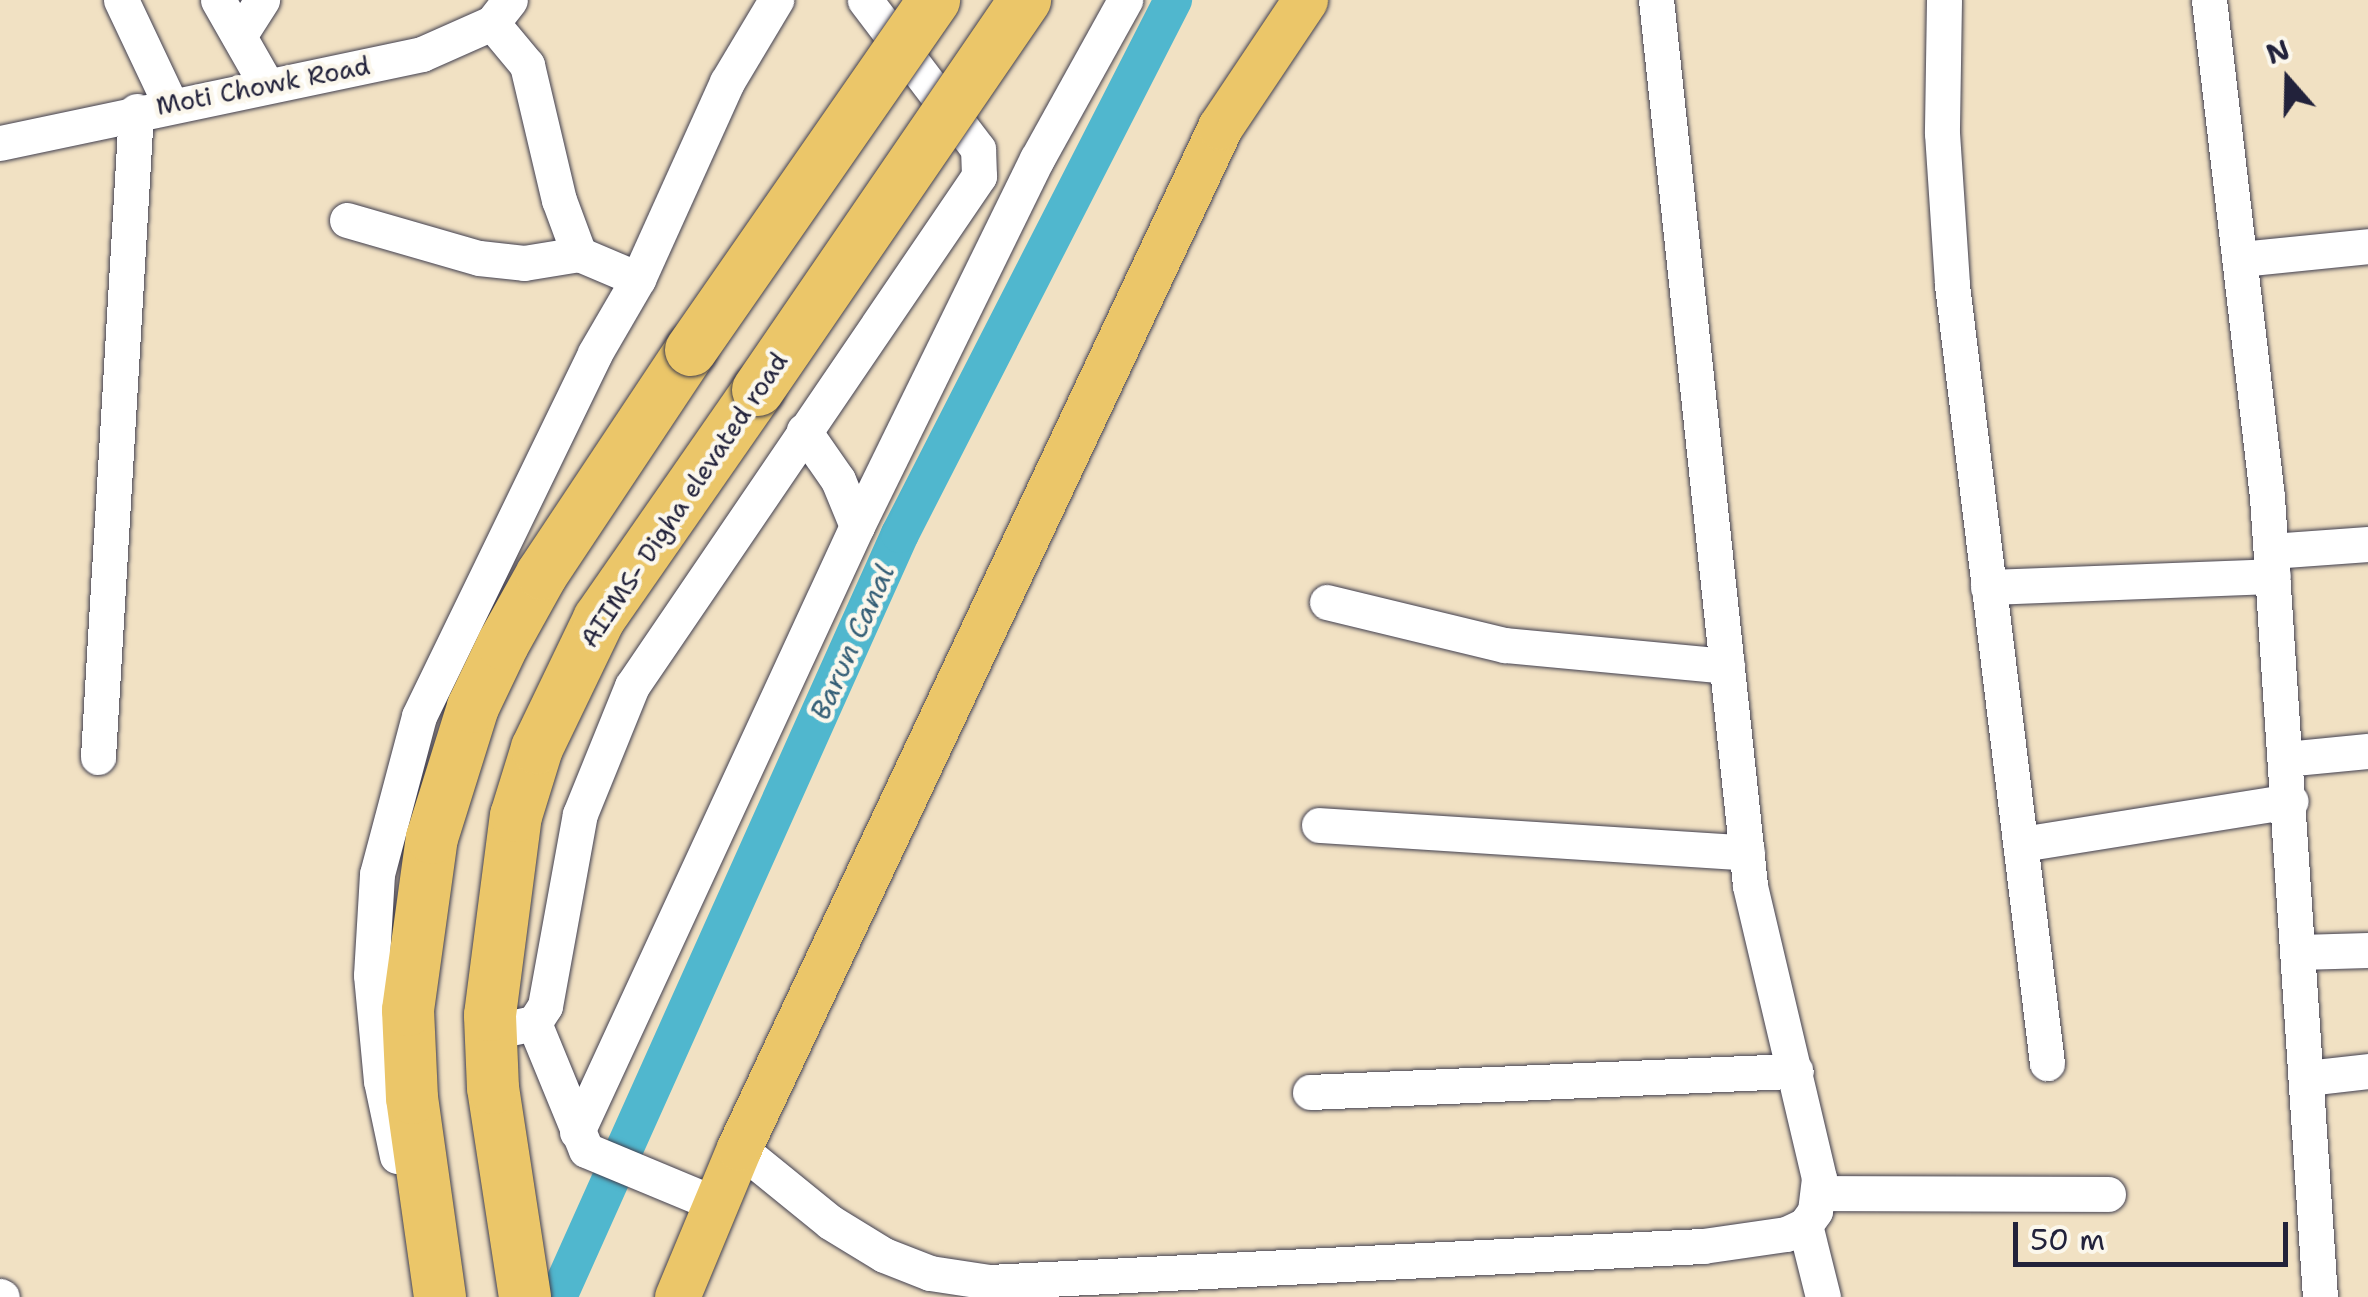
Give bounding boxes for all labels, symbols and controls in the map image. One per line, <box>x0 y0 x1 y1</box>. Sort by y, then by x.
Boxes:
north arrow <box>2238 30 2338 130</box>
text: N <box>2261 30 2295 73</box>
street label: Moti Chowk Road <box>154 51 372 121</box>
street label: AIIMS- Digha elevated road <box>574 347 794 653</box>
water label: Barun Canal <box>803 559 901 725</box>
scale bar <box>2018 1202 2293 1264</box>
text: 50 m <box>2030 1219 2105 1260</box>

